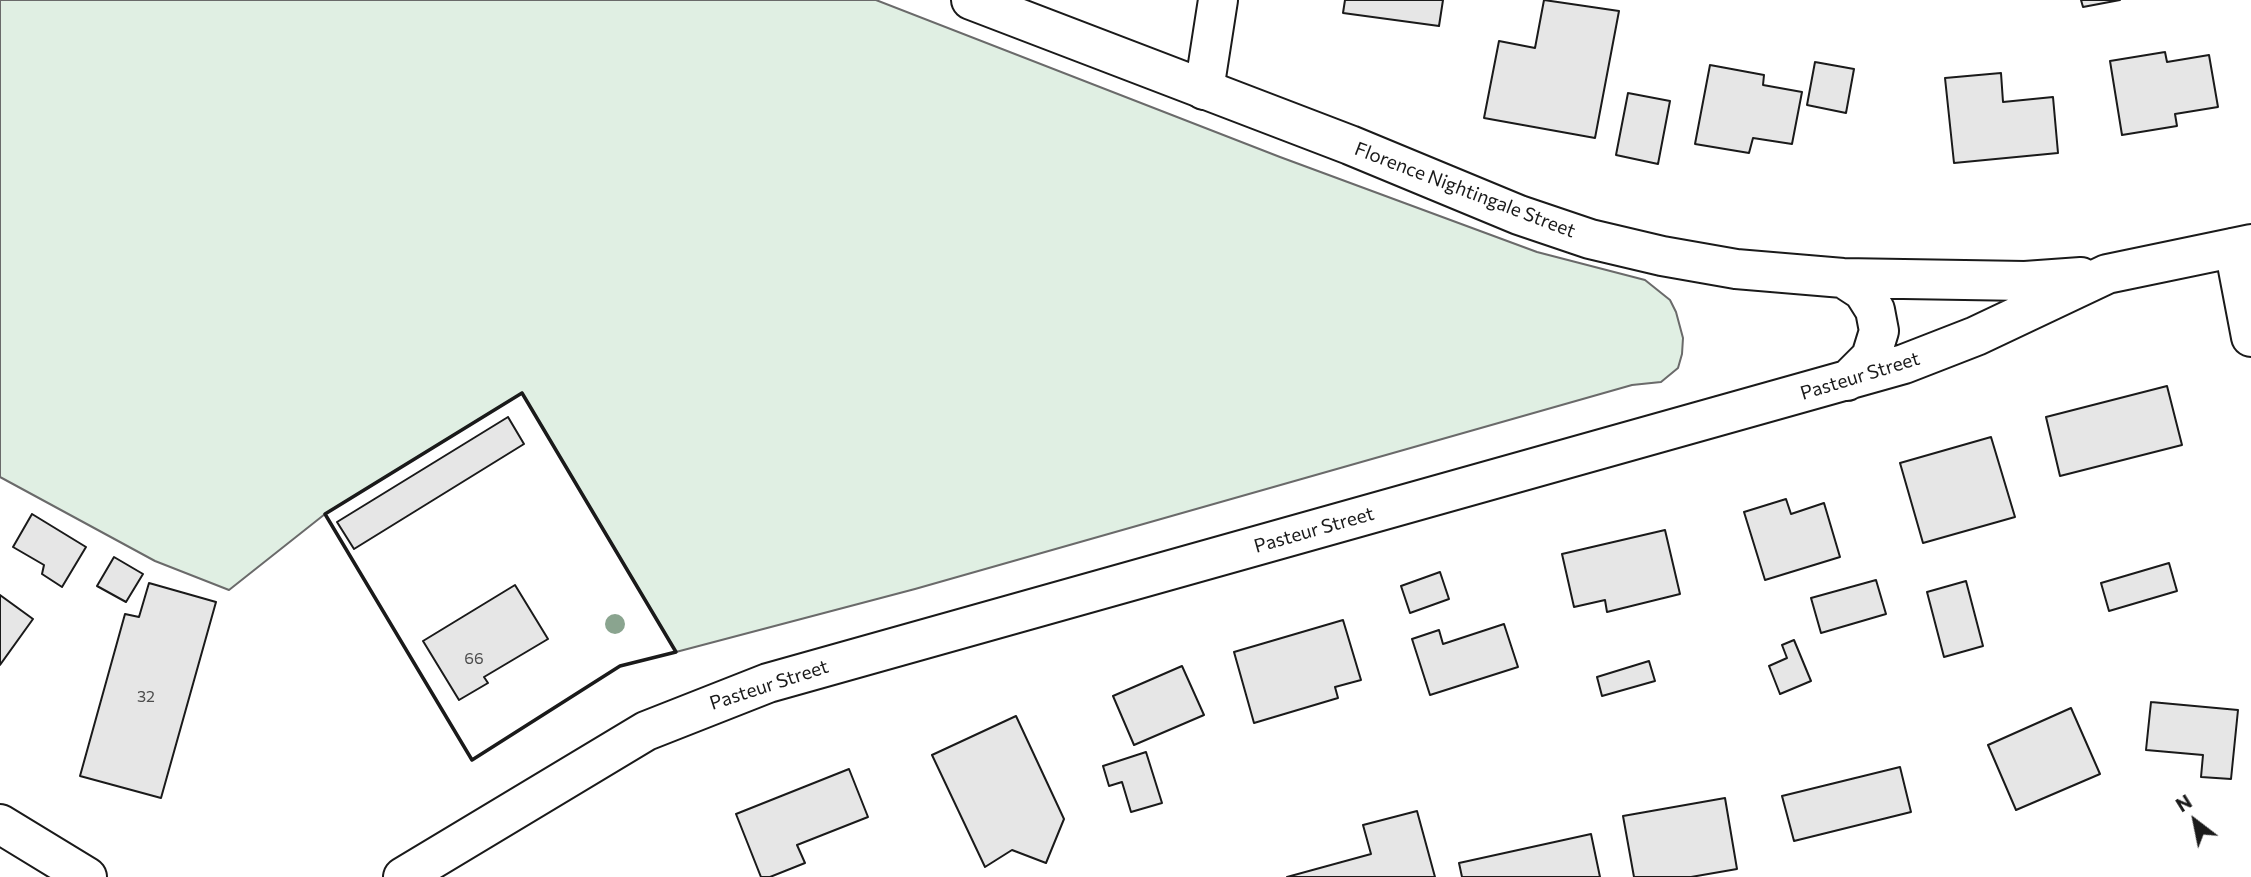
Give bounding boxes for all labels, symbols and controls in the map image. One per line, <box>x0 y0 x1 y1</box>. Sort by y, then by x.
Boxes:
street label: Florence Nightingale Street <box>1351 137 1579 243</box>
street label: Pasteur Street <box>1798 347 1922 405</box>
street label: Pasteur Street <box>1251 502 1377 558</box>
house number: 66 <box>464 649 484 669</box>
street label: Pasteur Street <box>707 655 831 715</box>
house number: 32 <box>137 687 155 707</box>
north arrow <box>2160 786 2230 856</box>
text: N <box>2171 789 2196 816</box>

